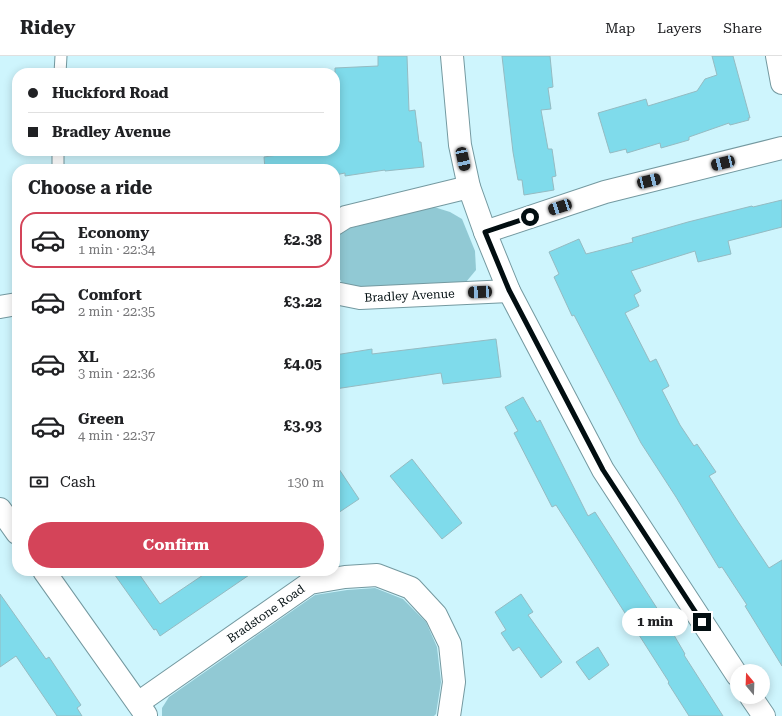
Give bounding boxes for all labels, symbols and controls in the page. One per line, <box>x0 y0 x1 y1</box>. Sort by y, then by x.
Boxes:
text: Ridey <box>20 16 75 39</box>
text: Map <box>605 20 635 36</box>
text: Layers <box>657 20 701 36</box>
text: Share <box>723 20 762 36</box>
text: Huckford Road <box>52 84 169 102</box>
text: Bradley Avenue <box>52 123 171 141</box>
car <box>455 146 471 172</box>
car <box>710 154 736 172</box>
car <box>636 172 662 190</box>
text: Choose a ride <box>28 177 152 198</box>
car <box>547 198 573 216</box>
route start <box>521 208 539 226</box>
icon: car <box>30 222 66 258</box>
text: Economy <box>78 224 149 242</box>
text: £2.38 <box>284 231 322 249</box>
text: 1 min · 22:34 <box>78 242 155 257</box>
icon: car <box>30 284 66 320</box>
car <box>468 285 492 299</box>
text: Comfort <box>78 286 142 304</box>
street label: Bradley Avenue <box>364 287 455 305</box>
text: £3.22 <box>284 293 322 311</box>
text: 2 min · 22:35 <box>78 304 155 319</box>
icon: car <box>30 346 66 382</box>
text: XL <box>78 348 99 366</box>
text: £4.05 <box>284 355 322 373</box>
text: 3 min · 22:36 <box>78 366 155 381</box>
icon: car <box>30 408 66 444</box>
text: Green <box>78 410 124 428</box>
text: £3.93 <box>284 417 322 435</box>
text: 4 min · 22:37 <box>78 428 155 443</box>
icon: cash <box>28 471 50 493</box>
text: Cash <box>60 473 96 491</box>
text: 130 m <box>287 475 324 490</box>
button: Confirm <box>28 522 324 568</box>
street label: Bradstone Road <box>225 582 308 646</box>
callout: 1 min <box>622 608 688 636</box>
route end <box>693 613 711 631</box>
text: 1 min <box>637 614 673 629</box>
north arrow <box>730 664 770 704</box>
map controls <box>730 664 770 704</box>

